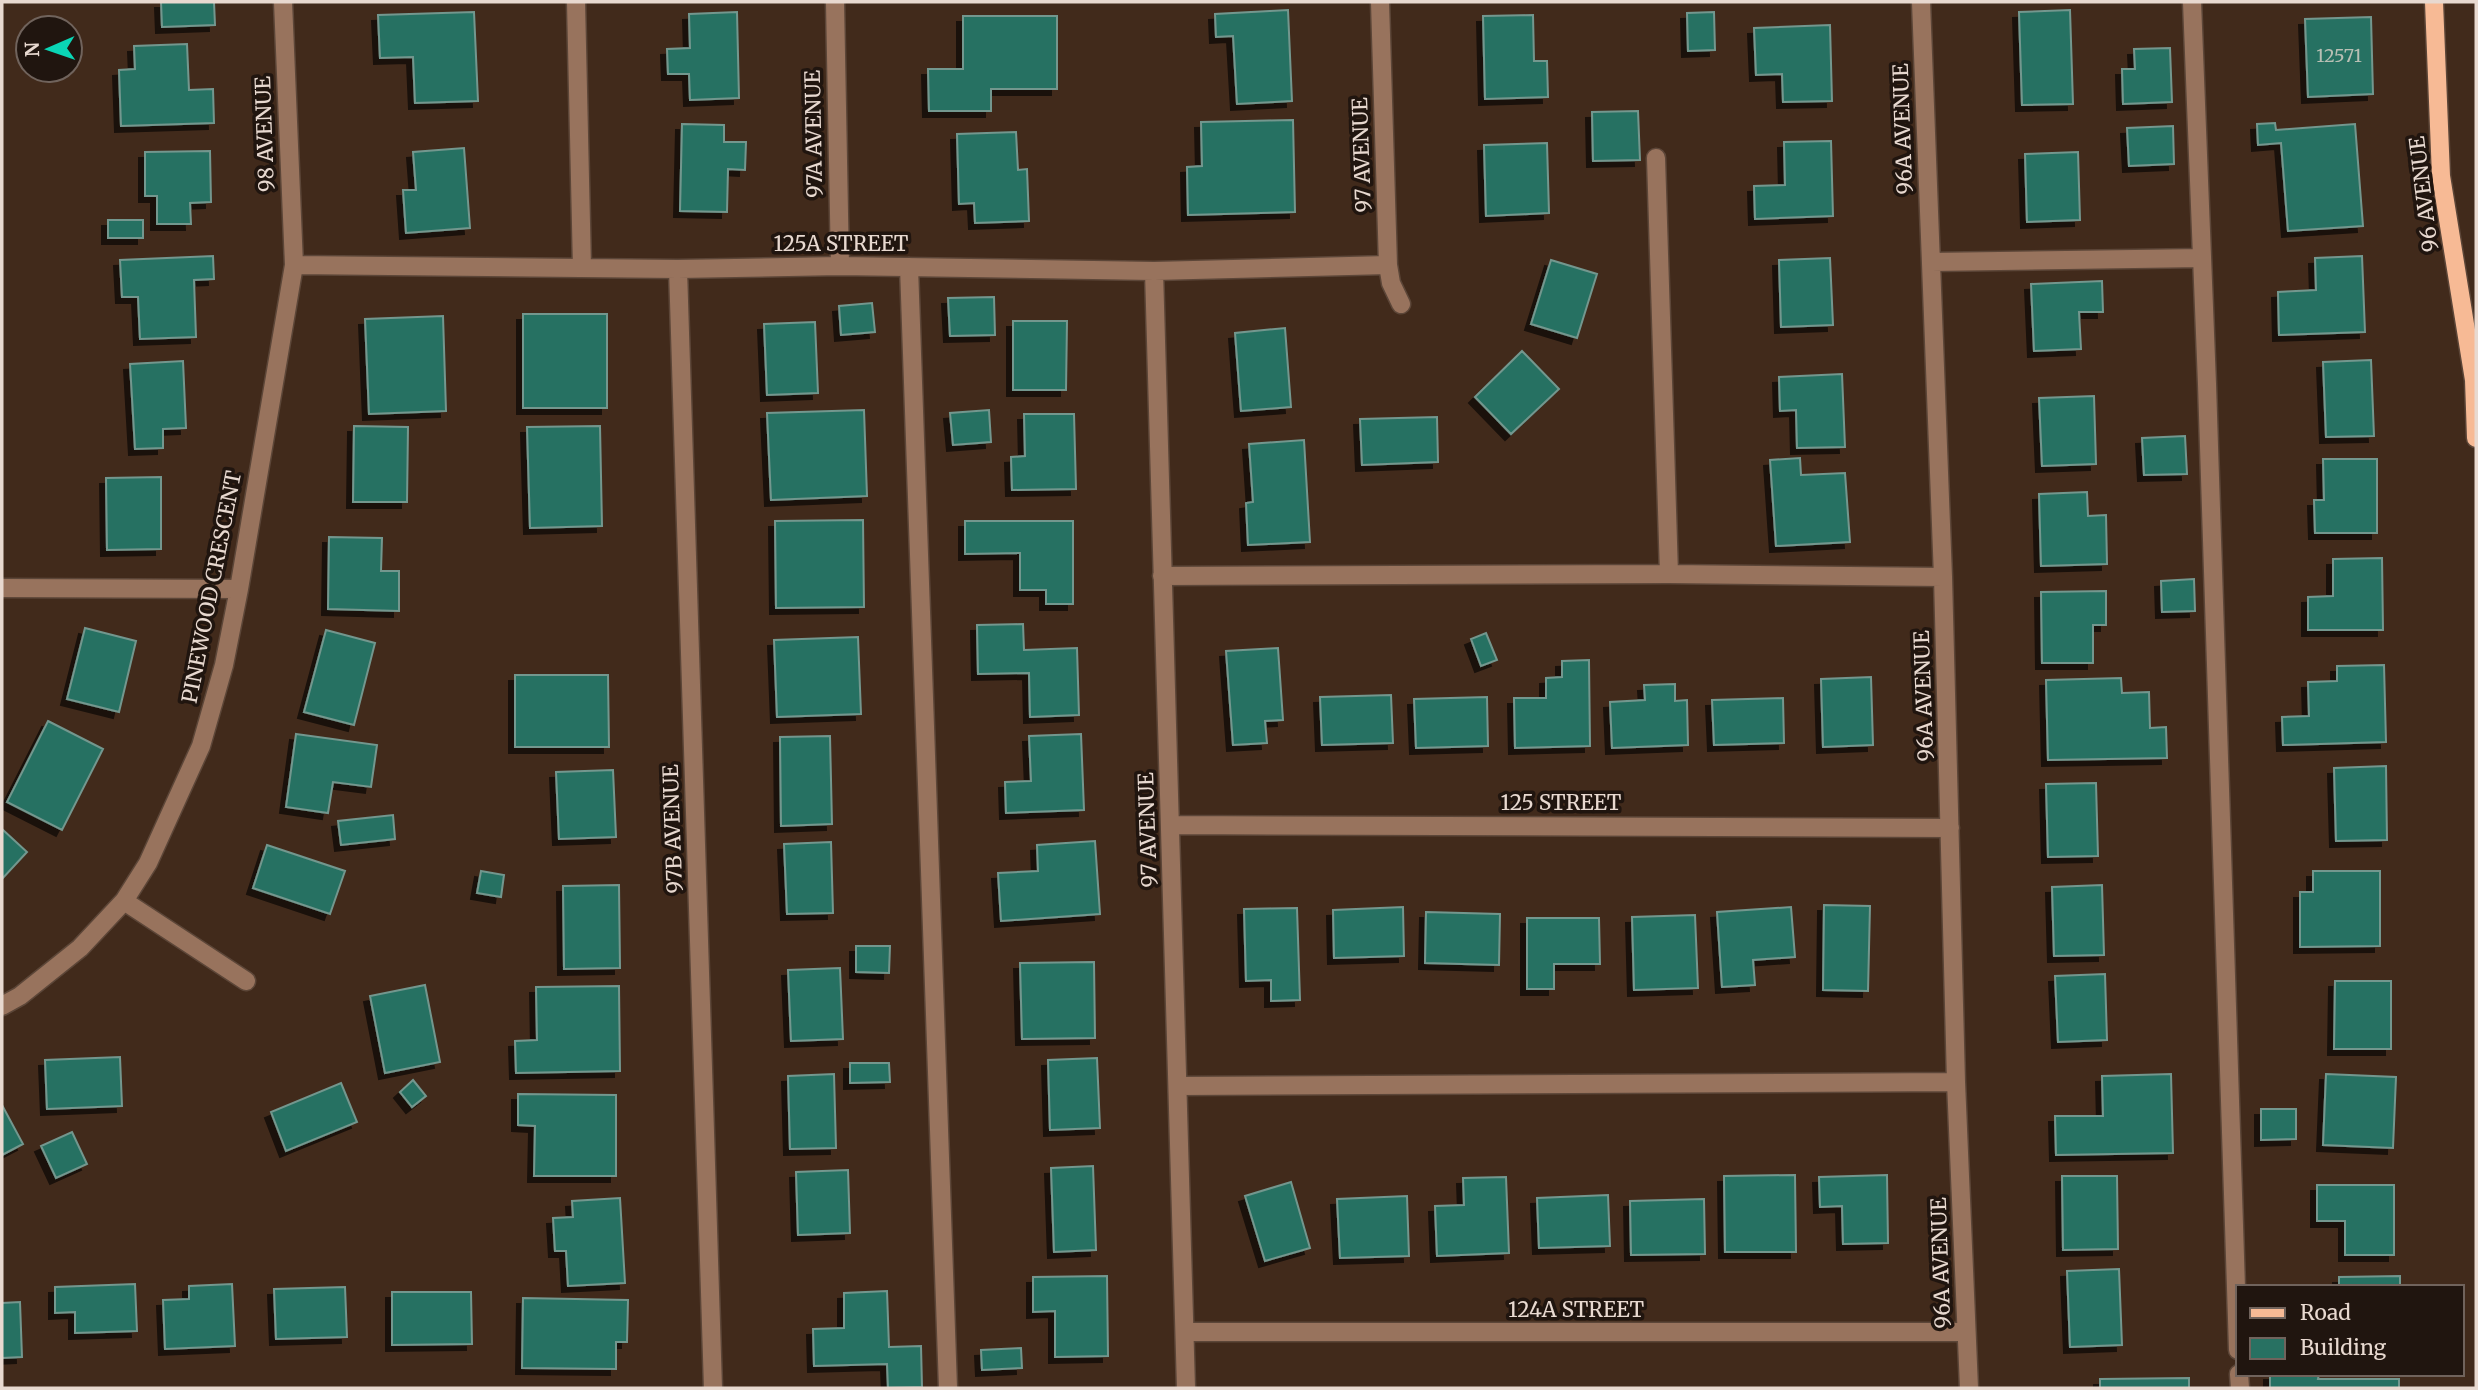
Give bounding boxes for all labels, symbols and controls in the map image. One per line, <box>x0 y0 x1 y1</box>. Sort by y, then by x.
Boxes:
north arrow <box>14 14 84 84</box>
text: N <box>20 42 44 58</box>
house number: 12571 <box>2316 44 2362 67</box>
street label: 96A AVENUE <box>1887 62 1918 195</box>
street label: 97A AVENUE <box>799 69 828 198</box>
street label: 98 AVENUE <box>249 75 280 192</box>
street label: 97 AVENUE <box>1346 96 1377 213</box>
street label: 96 AVENUE <box>2403 134 2444 253</box>
street label: 125A STREET <box>774 230 909 257</box>
street label: PINEWOOD CRESCENT <box>176 468 247 705</box>
street label: 96A AVENUE <box>1908 629 1939 762</box>
street label: 97B AVENUE <box>657 763 688 894</box>
street label: 97 AVENUE <box>1132 771 1163 888</box>
street label: 125 STREET <box>1501 789 1622 816</box>
street label: 96A AVENUE <box>1925 1196 1956 1329</box>
legend <box>2236 1285 2464 1376</box>
street label: 124A STREET <box>1508 1296 1644 1323</box>
text: Road <box>2300 1299 2351 1326</box>
text: Building <box>2300 1334 2387 1361</box>

